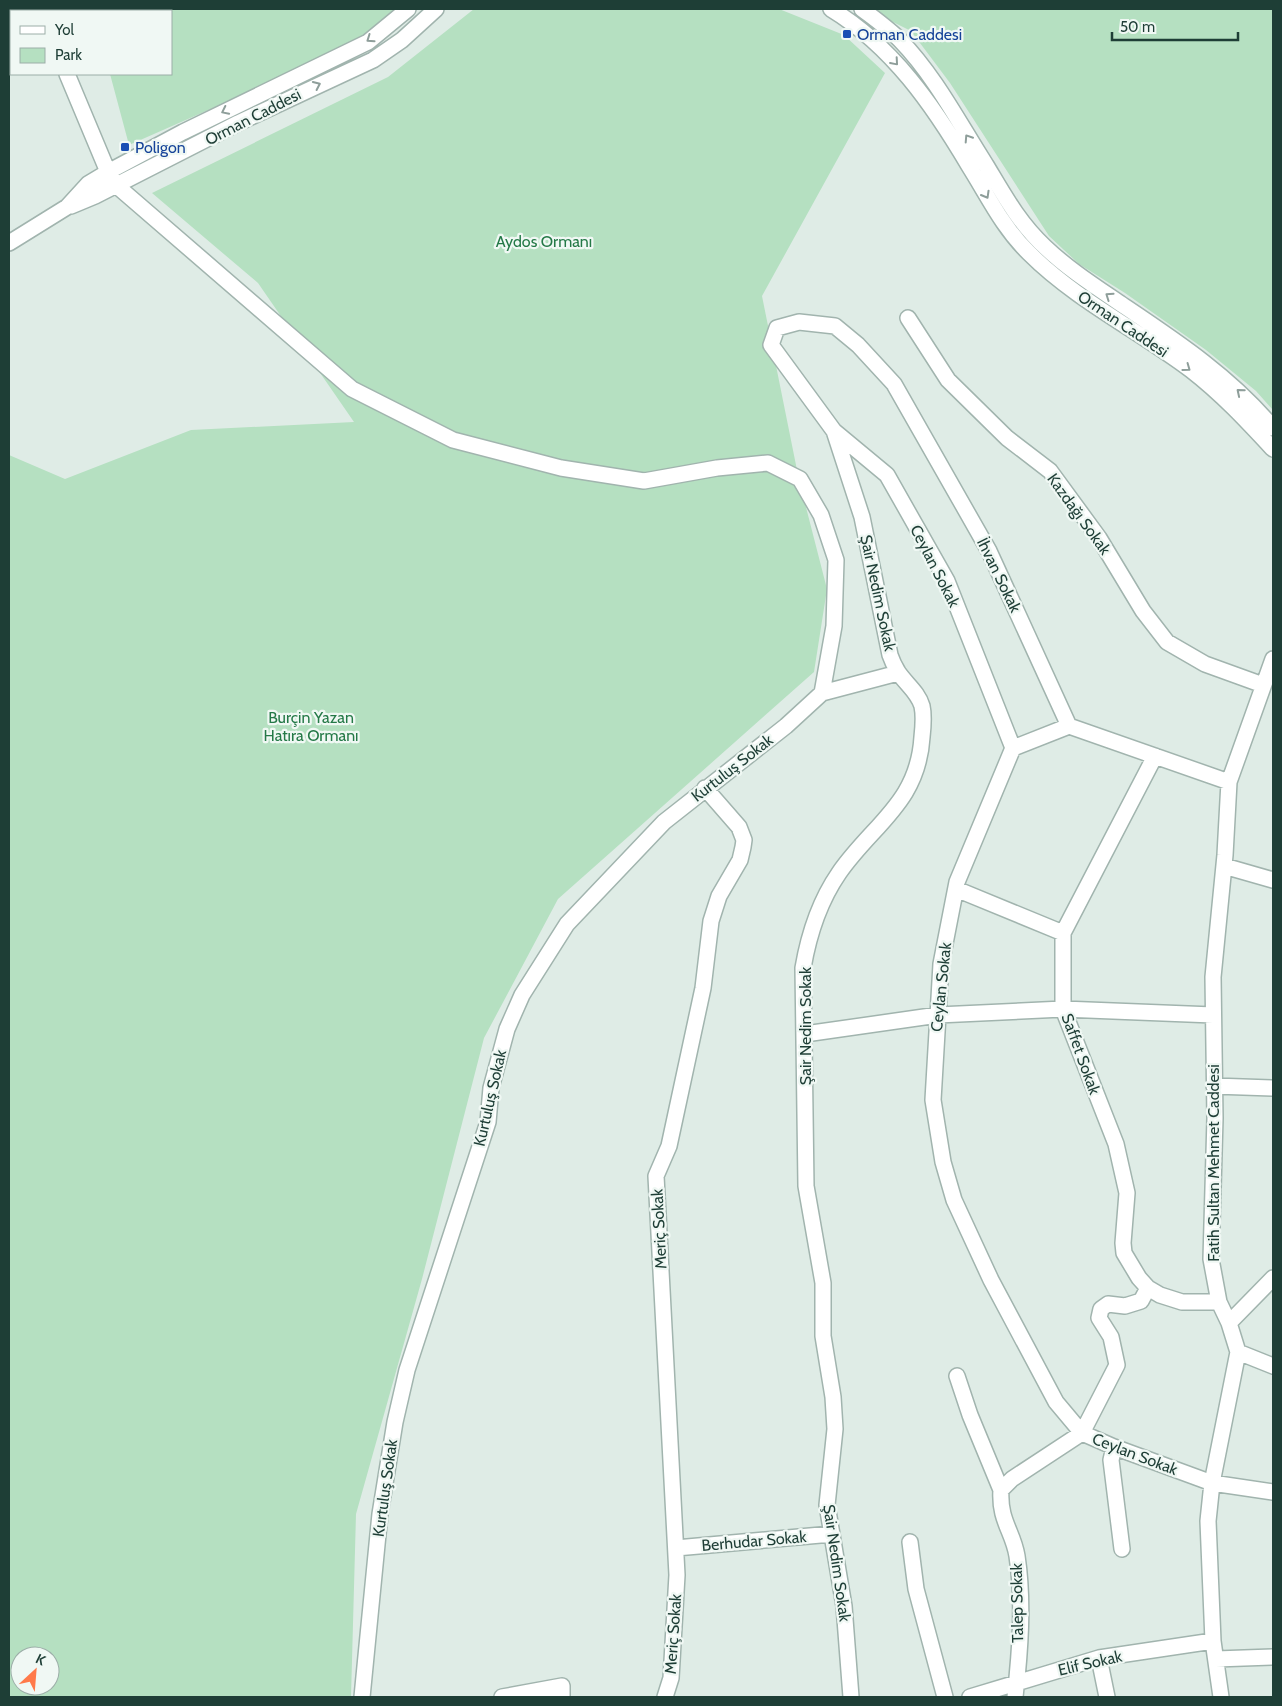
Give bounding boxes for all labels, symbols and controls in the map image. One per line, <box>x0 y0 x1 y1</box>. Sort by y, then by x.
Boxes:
legend <box>10 10 172 75</box>
scale bar <box>1112 10 1238 42</box>
text: 50 m <box>1120 18 1155 36</box>
text: Yol <box>54 21 74 39</box>
place label: Orman Caddesi <box>857 25 962 44</box>
marker: Orman Caddesi <box>841 28 853 40</box>
one-way arrow <box>366 33 376 42</box>
text: Park <box>55 46 82 64</box>
one-way arrow <box>889 56 898 65</box>
one-way arrow <box>312 81 321 92</box>
street label: Orman Caddesi <box>202 85 304 149</box>
one-way arrow <box>221 105 230 115</box>
one-way arrow <box>965 134 975 143</box>
place label: Poligon <box>135 138 186 157</box>
marker: Poligon <box>119 141 131 153</box>
one-way arrow <box>980 190 990 199</box>
park label: Aydos Ormanı <box>496 232 592 251</box>
street label: Orman Caddesi <box>1074 287 1172 361</box>
one-way arrow <box>1106 293 1115 302</box>
one-way arrow <box>1181 362 1191 371</box>
one-way arrow <box>1237 390 1246 398</box>
street label: Kazdağı Sokak <box>1043 470 1115 559</box>
street label: Ceylan Sokak <box>906 522 964 611</box>
street label: Şair Nedim Sokak <box>856 533 900 654</box>
street label: İhvan Sokak <box>973 535 1026 616</box>
park label: Burçin Yazan Hatıra Ormanı <box>264 708 358 745</box>
street label: Kurtuluş Sokak <box>687 730 777 806</box>
street label: Ceylan Sokak <box>927 940 955 1033</box>
street label: Şair Nedim Sokak <box>796 966 815 1085</box>
street label: Saffet Sokak <box>1058 1011 1105 1098</box>
street label: Kurtuluş Sokak <box>470 1047 511 1148</box>
street label: Fatih Sultan Mehmet Caddesi <box>1204 1064 1223 1262</box>
street label: Meriç Sokak <box>647 1188 671 1270</box>
street label: Ceylan Sokak <box>1090 1429 1181 1479</box>
street label: Kurtuluş Sokak <box>369 1437 401 1538</box>
street label: Şair Nedim Sokak <box>819 1503 855 1624</box>
street label: Berhudar Sokak <box>701 1527 808 1555</box>
street label: Talep Sokak <box>1007 1562 1027 1643</box>
street label: Meriç Sokak <box>661 1592 685 1675</box>
north arrow <box>10 1646 60 1696</box>
street label: Elif Sokak <box>1056 1646 1125 1680</box>
text: K <box>33 1649 49 1669</box>

